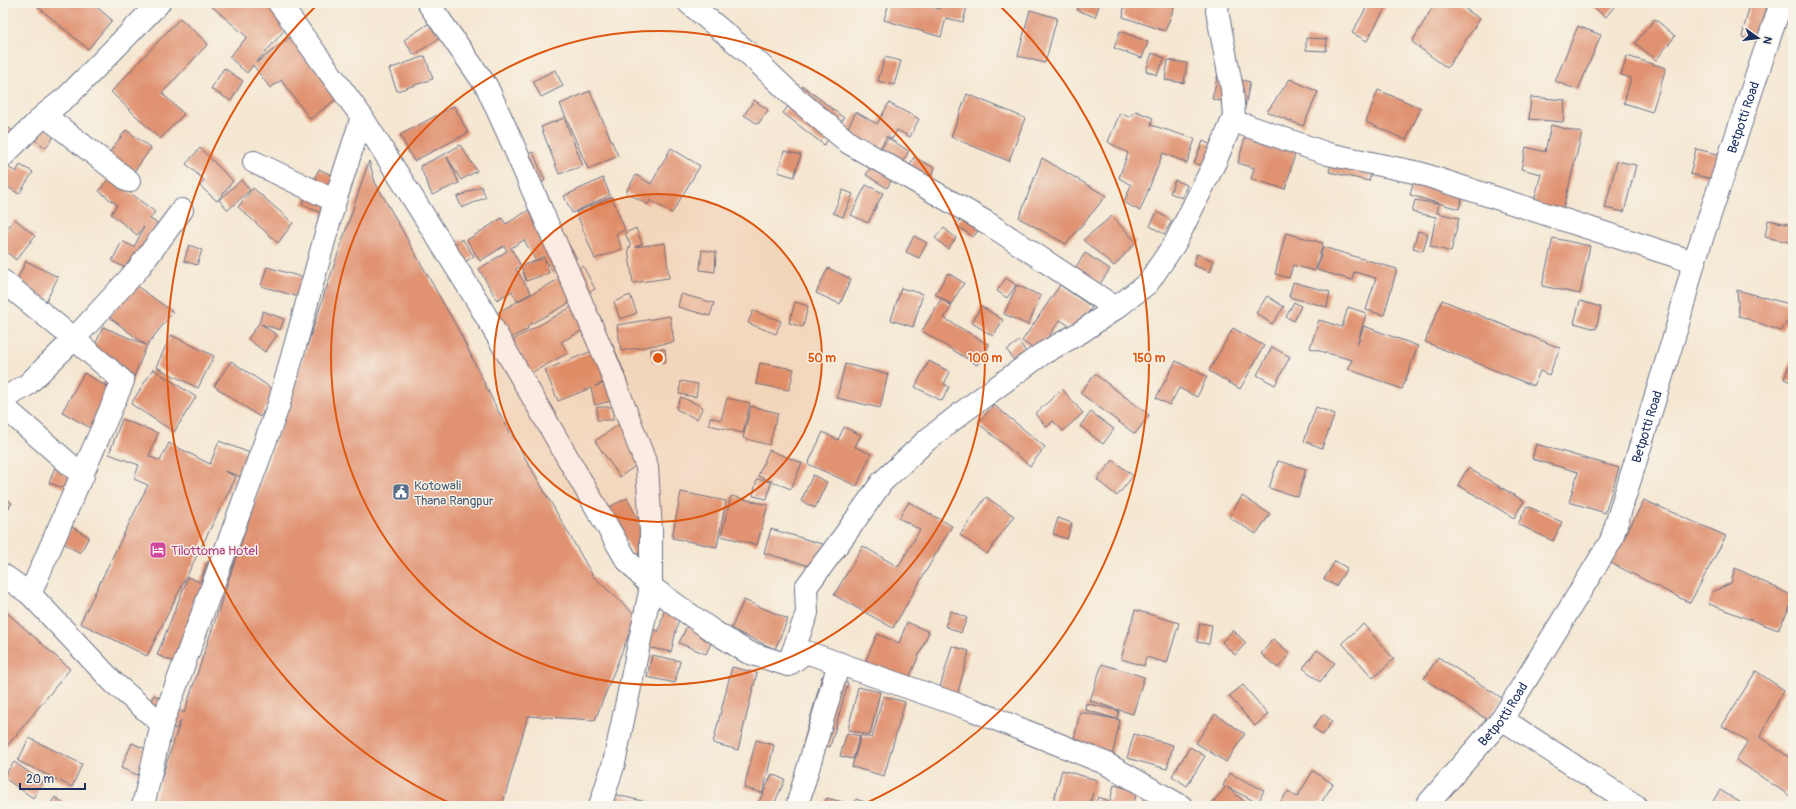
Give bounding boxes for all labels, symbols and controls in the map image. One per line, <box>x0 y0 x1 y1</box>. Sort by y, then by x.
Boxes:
north arrow <box>1738 18 1778 58</box>
text: N <box>1760 35 1774 46</box>
street label: Betpotti Road <box>1724 80 1763 156</box>
centre of rings <box>651 351 665 365</box>
text: 50 m <box>808 351 836 366</box>
text: 100 m <box>968 351 1003 366</box>
text: 150 m <box>1133 351 1166 366</box>
street label: Betpotti Road <box>1629 389 1666 465</box>
place label: Kotowali Thana Rangpur <box>414 478 494 509</box>
public building icon: Kotowali Thana Rangpur <box>391 482 411 502</box>
hotel icon: Tilottoma Hotel <box>148 540 168 560</box>
place label: Tilottoma Hotel <box>171 543 258 559</box>
street label: Betpotti Road <box>1475 680 1532 750</box>
scale bar <box>20 765 85 791</box>
text: 20 m <box>26 772 55 787</box>

